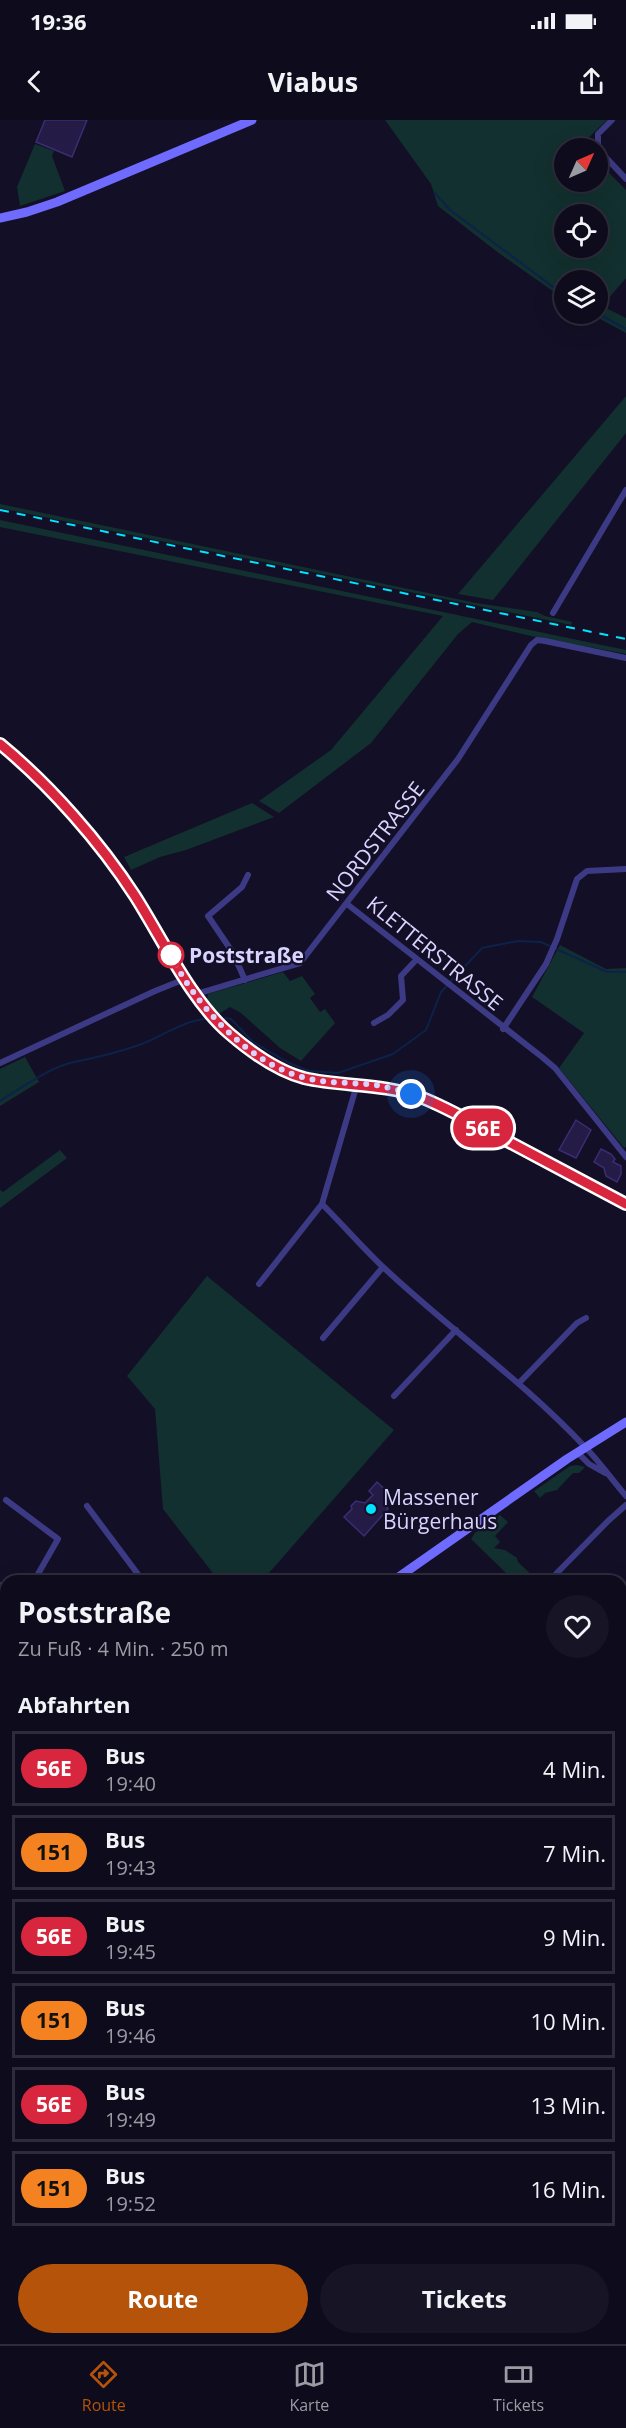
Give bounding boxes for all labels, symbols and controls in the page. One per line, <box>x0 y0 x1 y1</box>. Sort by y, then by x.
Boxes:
text: 19:36 <box>30 6 87 36</box>
text: Viabus <box>268 63 358 100</box>
icon: back <box>18 65 51 98</box>
icon: share <box>575 65 608 98</box>
north arrow <box>554 138 608 192</box>
map controls <box>554 138 608 324</box>
button: locate <box>554 204 608 258</box>
button: layers <box>554 270 608 324</box>
street label: NORDSTRASSE <box>320 775 430 907</box>
street label: KLETTERSTRASSE <box>361 889 509 1017</box>
place label: Poststraße <box>189 941 304 969</box>
marker: Poststraße <box>158 942 184 968</box>
your location <box>396 1079 426 1109</box>
line badge: 56E <box>448 1108 518 1148</box>
text: 56E <box>465 1114 501 1142</box>
place label: Massener Bürgerhaus <box>383 1483 497 1535</box>
marker: Massener Bürgerhaus <box>364 1502 378 1516</box>
text: Poststraße <box>18 1593 171 1631</box>
button: heart <box>546 1595 609 1658</box>
text: Zu Fuß · 4 Min. · 250 m <box>18 1635 228 1662</box>
text: Abfahrten <box>18 1689 130 1719</box>
text: Bus <box>105 1740 145 1770</box>
text: 56E <box>36 1754 72 1782</box>
text: 4 Min. <box>543 1754 606 1784</box>
text: 19:40 <box>105 1770 156 1797</box>
text: Bus <box>105 1824 145 1854</box>
text: 151 <box>36 1838 72 1866</box>
text: 7 Min. <box>543 1838 606 1868</box>
text: 19:43 <box>105 1854 156 1881</box>
text: Bus <box>105 1908 145 1938</box>
text: 56E <box>36 1922 72 1950</box>
text: 9 Min. <box>543 1922 606 1952</box>
text: 19:45 <box>105 1938 156 1965</box>
text: Bus <box>105 1992 145 2022</box>
text: 151 <box>36 2006 72 2034</box>
text: 10 Min. <box>531 2006 606 2036</box>
text: 19:46 <box>105 2022 156 2049</box>
text: Bus <box>105 2076 145 2106</box>
text: 56E <box>36 2090 72 2118</box>
text: 13 Min. <box>531 2090 606 2120</box>
text: 19:49 <box>105 2106 156 2133</box>
text: Bus <box>105 2160 145 2190</box>
text: 151 <box>36 2174 72 2202</box>
text: 16 Min. <box>531 2174 606 2204</box>
text: 19:52 <box>105 2190 156 2217</box>
button: Route <box>18 2264 308 2333</box>
button: Tickets <box>320 2264 609 2333</box>
tab: Route <box>82 2358 126 2416</box>
tab: Karte <box>289 2358 329 2416</box>
tab: Tickets <box>493 2358 544 2416</box>

